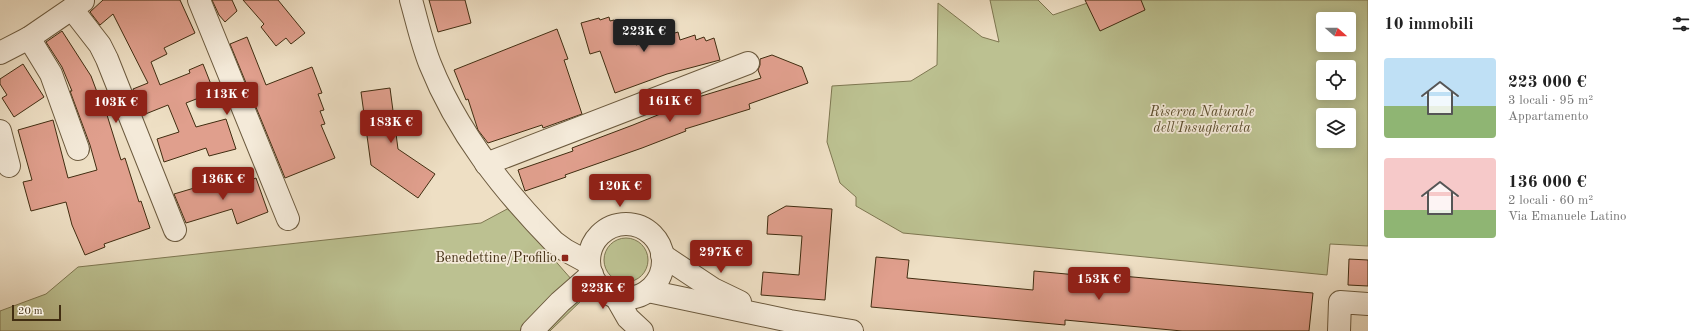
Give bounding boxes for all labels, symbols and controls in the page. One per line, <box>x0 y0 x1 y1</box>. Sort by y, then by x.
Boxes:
north arrow <box>1316 12 1356 52</box>
map controls <box>1316 12 1356 148</box>
icon: filters <box>1670 13 1692 35</box>
text: 10 immobili <box>1384 16 1474 33</box>
pin: 223K € <box>611 19 677 53</box>
text: 223K € <box>622 25 666 38</box>
button: locate <box>1316 60 1356 100</box>
icon: home <box>1416 74 1464 122</box>
text: 223 000 € <box>1508 74 1587 91</box>
pin: 113K € <box>194 82 260 116</box>
text: 113K € <box>205 88 249 101</box>
pin: 161K € <box>637 89 703 123</box>
pin: 103K € <box>83 90 149 124</box>
text: 3 locali · 95 m² <box>1508 94 1593 107</box>
text: 161K € <box>648 95 692 108</box>
text: 103K € <box>94 96 138 109</box>
park label: Riserva Naturale dell'Insugherata <box>1149 105 1255 136</box>
button: layers <box>1316 108 1356 148</box>
pin: 183K € <box>358 110 424 144</box>
text: Appartamento <box>1508 110 1588 123</box>
text: 183K € <box>369 116 413 129</box>
pin: 136K € <box>190 167 256 201</box>
text: 136K € <box>201 173 245 186</box>
pin: 120K € <box>587 174 653 208</box>
icon: home <box>1416 174 1464 222</box>
text: 136 000 € <box>1508 174 1587 191</box>
text: 120K € <box>598 180 642 193</box>
text: 2 locali · 60 m² <box>1508 194 1593 207</box>
text: Via Emanuele Latino <box>1508 210 1626 223</box>
pin: 297K € <box>688 240 754 274</box>
text: 297K € <box>699 246 743 259</box>
place label: Benedettine/Profilio <box>435 251 557 265</box>
marker: Benedettine/Profilio <box>560 253 570 263</box>
pin: 153K € <box>1066 267 1132 301</box>
text: 153K € <box>1077 273 1121 286</box>
pin: 223K € <box>570 276 636 310</box>
text: 223K € <box>581 282 625 295</box>
scale bar <box>12 303 61 322</box>
text: 20 m <box>18 306 43 317</box>

